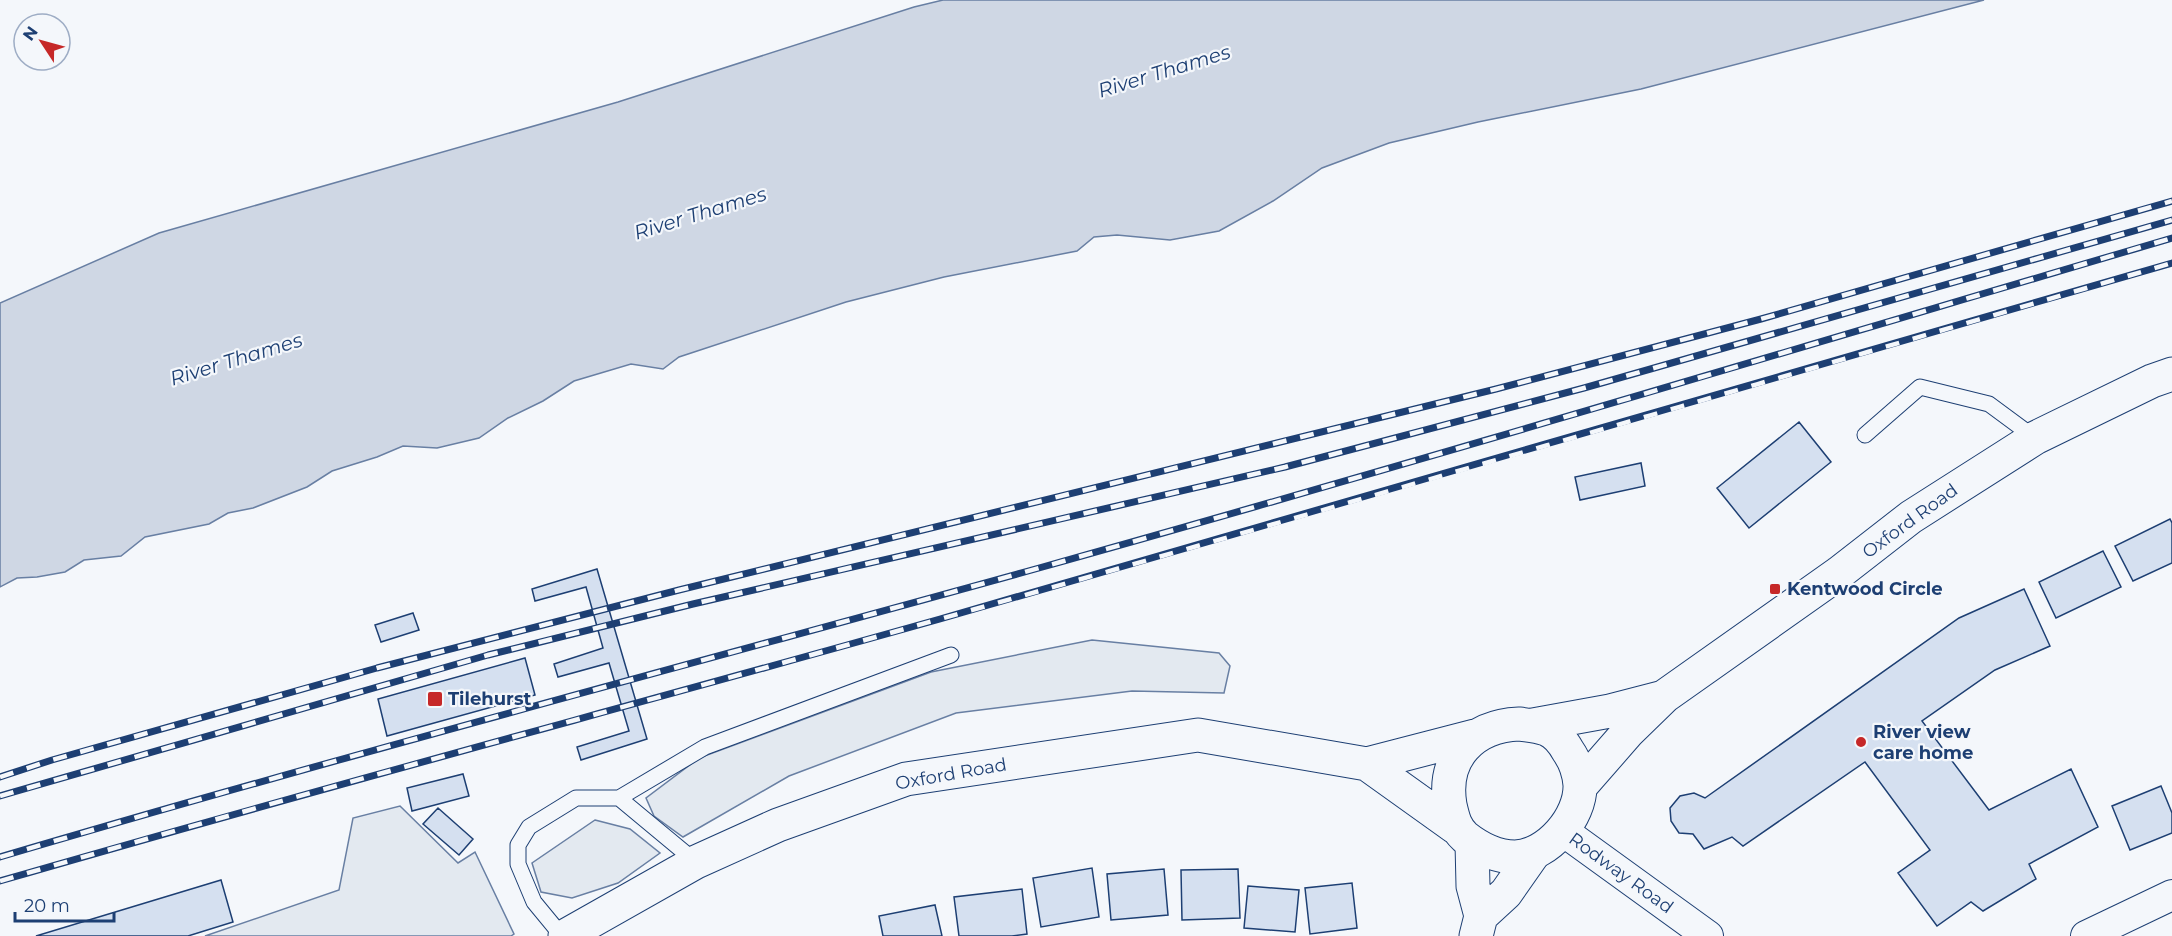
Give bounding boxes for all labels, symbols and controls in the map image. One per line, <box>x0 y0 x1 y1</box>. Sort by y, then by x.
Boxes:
north arrow <box>12 12 72 72</box>
text: N <box>19 23 42 44</box>
water label: River Thames <box>1095 39 1233 103</box>
water label: River Thames <box>631 181 769 245</box>
water label: River Thames <box>167 327 305 391</box>
street label: Oxford Road <box>1858 479 1962 563</box>
place label: Kentwood Circle <box>1787 578 1943 600</box>
marker: Kentwood Circle <box>1768 582 1782 596</box>
place label: Tilehurst <box>448 688 531 710</box>
marker: Tilehurst <box>426 690 444 708</box>
place label: River view care home <box>1873 721 1973 764</box>
marker: River view care home <box>1854 735 1868 749</box>
street label: Oxford Road <box>894 753 1008 795</box>
street label: Rodway Road <box>1564 828 1678 918</box>
scale bar <box>15 885 114 923</box>
text: 20 m <box>24 895 70 917</box>

